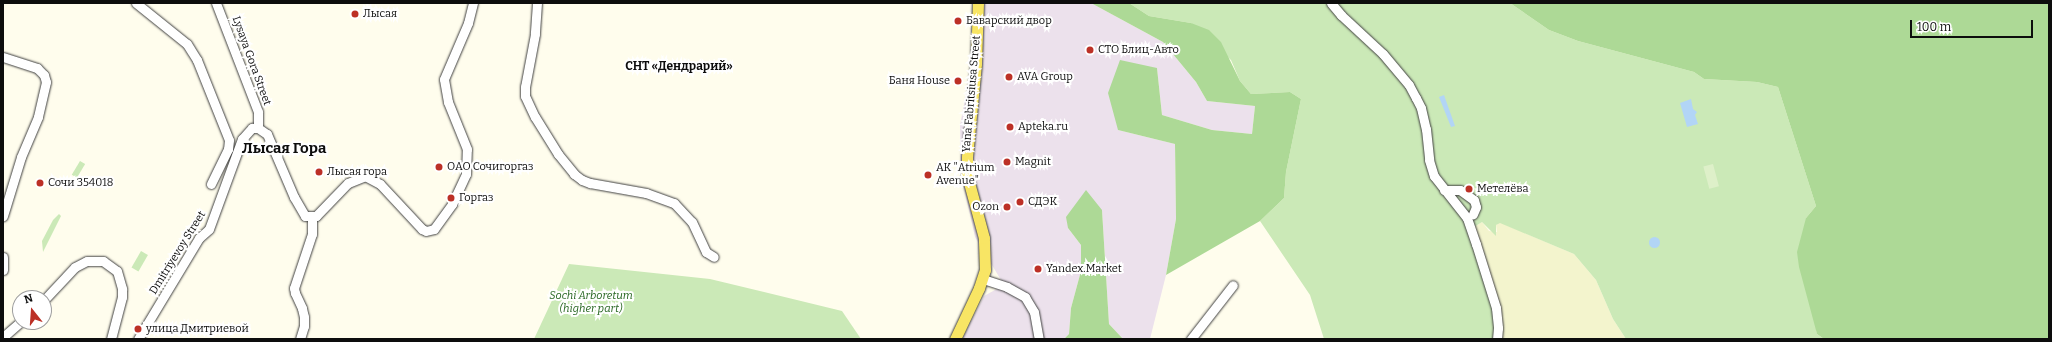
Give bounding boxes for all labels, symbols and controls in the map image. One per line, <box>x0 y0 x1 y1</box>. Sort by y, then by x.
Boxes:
place label: Лысая <box>363 7 397 21</box>
marker: Лысая <box>350 9 360 19</box>
scale bar <box>1912 12 2035 38</box>
place label: Баварский двор <box>966 14 1052 28</box>
street label: Lysaya Gora Street <box>229 15 273 107</box>
marker: Баварский двор <box>953 16 963 26</box>
text: 100 m <box>1917 20 1951 34</box>
street label: Yana Fabritsiusa Street <box>960 35 984 153</box>
place label: СТО Блиц-Авто <box>1098 43 1179 57</box>
marker: СТО Блиц-Авто <box>1085 45 1095 55</box>
district label: СНТ «Дендрарий» <box>625 60 733 74</box>
place label: AVA Group <box>1017 70 1073 84</box>
marker: AVA Group <box>1004 72 1014 82</box>
place label: Баня House <box>889 74 950 88</box>
marker: Баня House <box>953 76 963 86</box>
place label: Apteka.ru <box>1018 120 1068 134</box>
marker: Apteka.ru <box>1005 122 1015 132</box>
district label: Лысая Гора <box>242 140 326 158</box>
place label: Magnit <box>1015 155 1051 169</box>
marker: Magnit <box>1002 157 1012 167</box>
place label: ОАО Сочигоргаз <box>447 160 533 174</box>
marker: ОАО Сочигоргаз <box>434 162 444 172</box>
place label: АК "Atrium Avenue" <box>936 162 993 188</box>
place label: Лысая гора <box>327 165 387 179</box>
marker: Лысая гора <box>314 167 324 177</box>
marker: АК "Atrium Avenue" <box>923 170 933 180</box>
place label: Сочи 354018 <box>48 176 113 190</box>
marker: Сочи 354018 <box>35 178 45 188</box>
place label: Метелёва <box>1477 182 1529 196</box>
marker: Метелёва <box>1464 184 1474 194</box>
place label: Горгаз <box>459 191 493 205</box>
marker: Горгаз <box>446 193 456 203</box>
place label: СДЭК <box>1028 195 1057 209</box>
marker: СДЭК <box>1015 197 1025 207</box>
place label: Ozon <box>972 200 999 214</box>
marker: Ozon <box>1002 202 1012 212</box>
street label: Dmitriyevoy Street <box>147 209 209 297</box>
place label: Yandex.Market <box>1046 262 1122 276</box>
marker: Yandex.Market <box>1033 264 1043 274</box>
north arrow <box>12 290 52 330</box>
park label: Sochi Arboretum (higher part) <box>549 290 633 316</box>
text: N <box>23 292 35 306</box>
place label: улица Дмитриевой <box>146 322 249 336</box>
marker: улица Дмитриевой <box>133 324 143 334</box>

